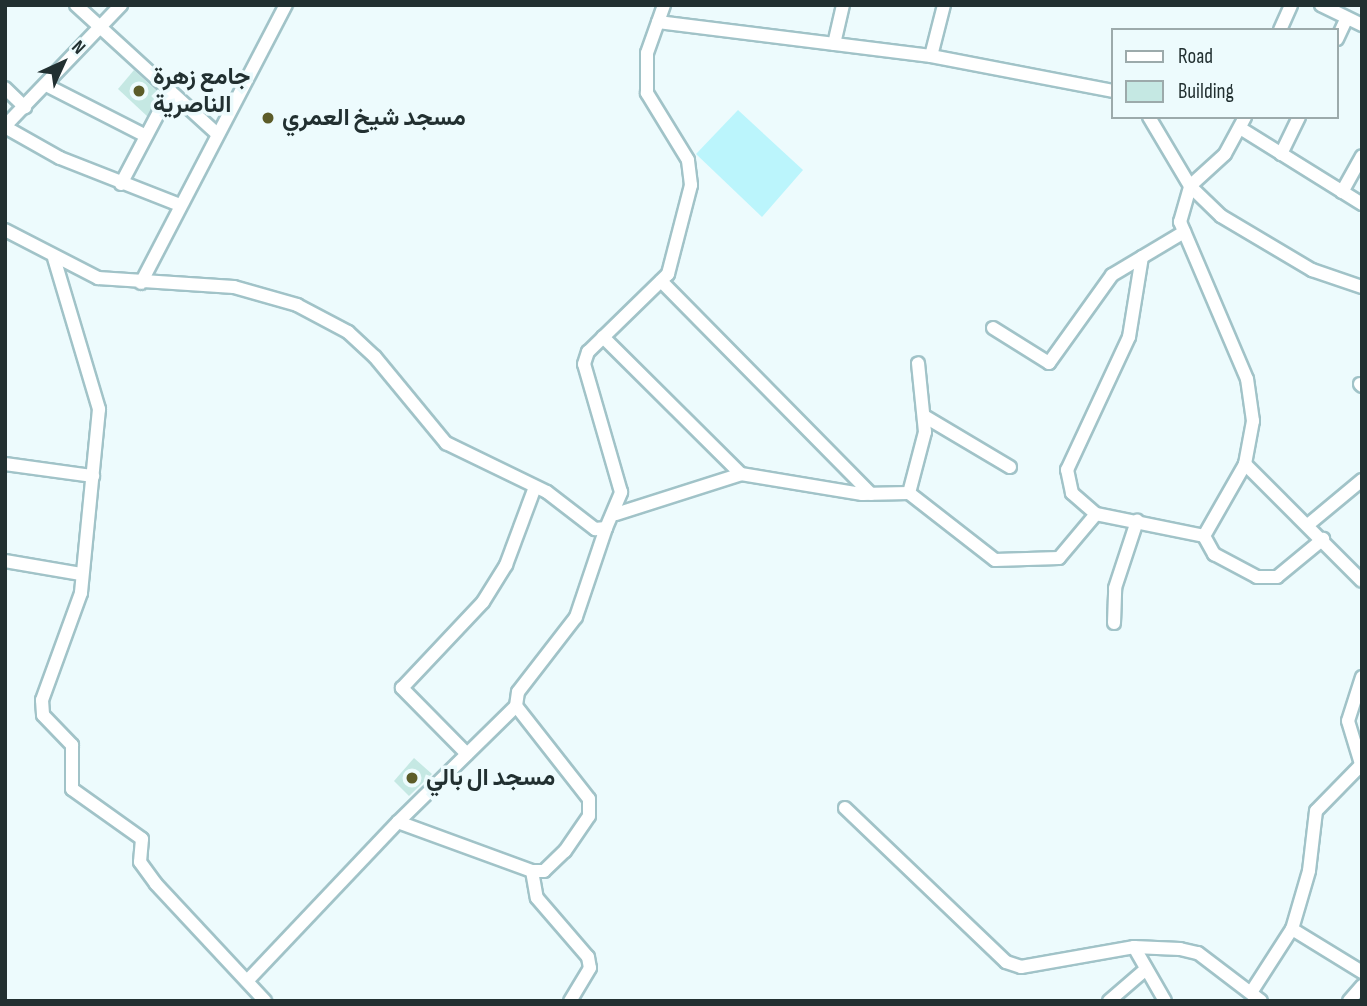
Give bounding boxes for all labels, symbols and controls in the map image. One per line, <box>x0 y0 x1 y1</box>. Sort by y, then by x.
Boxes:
north arrow <box>28 28 98 98</box>
legend <box>1112 28 1339 119</box>
text: N <box>66 36 90 60</box>
text: Road <box>1178 44 1213 69</box>
place label: جامع زهرة الناصرية <box>153 63 250 119</box>
text: Building <box>1178 79 1234 104</box>
marker: جامع زهرة الناصرية <box>131 83 147 99</box>
place label: مسجد شيخ العمري <box>282 104 466 132</box>
marker: مسجد شيخ العمري <box>260 110 276 126</box>
place label: مسجد ال بالي <box>426 764 555 792</box>
marker: مسجد ال بالي <box>404 770 420 786</box>

